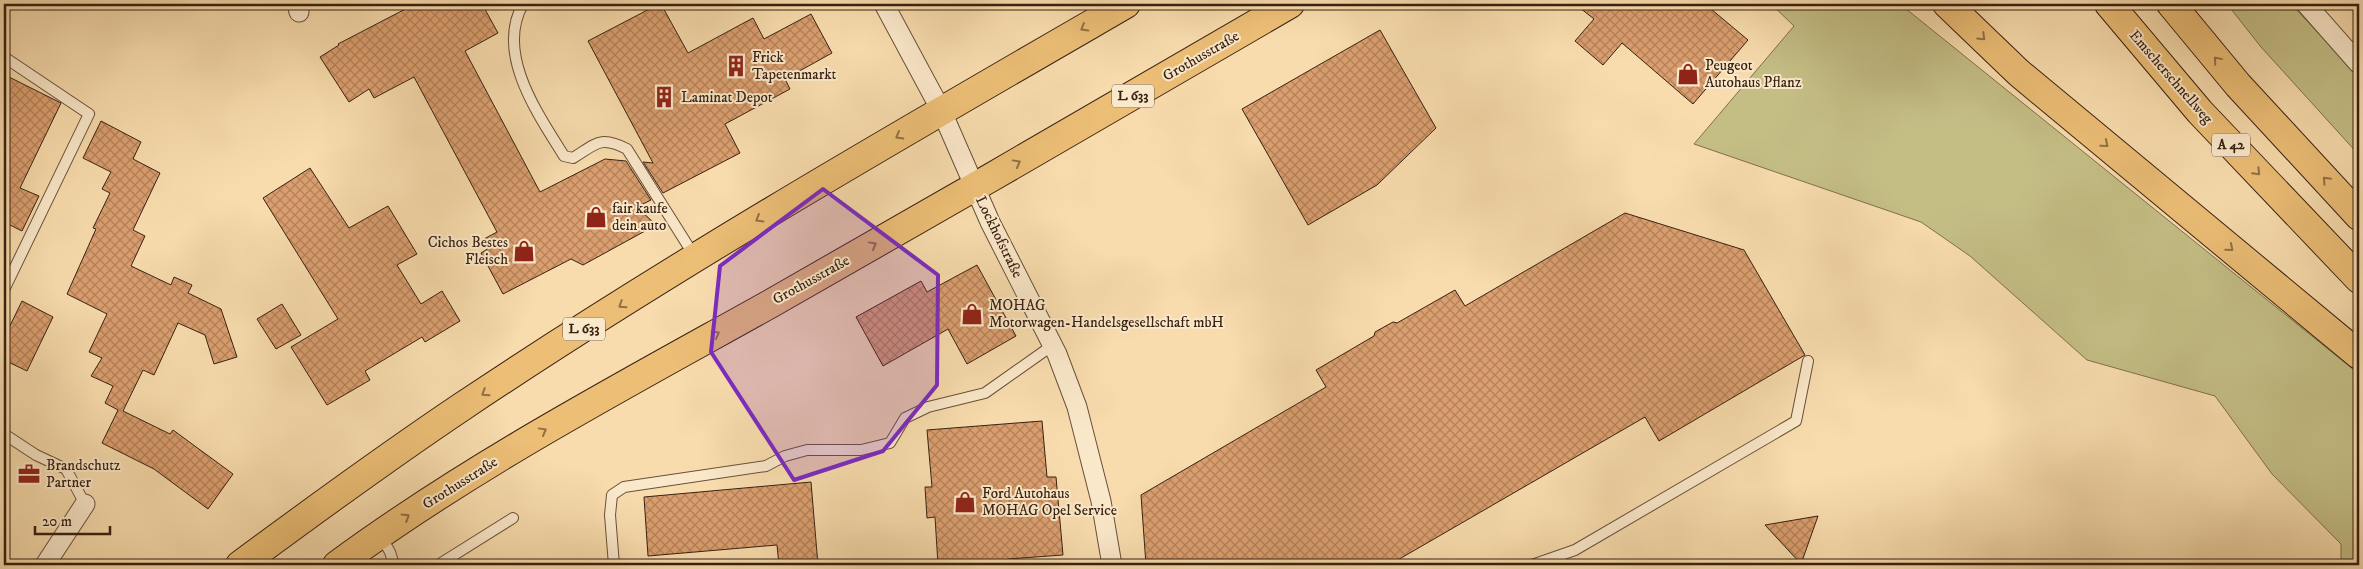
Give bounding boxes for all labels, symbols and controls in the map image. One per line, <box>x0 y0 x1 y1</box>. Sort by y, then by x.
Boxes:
one-way arrow <box>1081 22 1090 32</box>
street label: Grothusstraße <box>1159 26 1243 86</box>
street label: Emscherschnellweg <box>2125 26 2217 128</box>
one-way arrow <box>1977 31 1986 40</box>
place label: Frick Tapetenmarkt <box>752 48 836 84</box>
building icon: Frick Tapetenmarkt <box>723 53 749 79</box>
place label: Peugeot Autohaus Pflanz <box>1705 56 1802 92</box>
one-way arrow <box>2213 56 2222 65</box>
shop icon: Peugeot Autohaus Pflanz <box>1675 61 1701 87</box>
building icon: Laminat Depot <box>651 84 677 110</box>
road number: L 633 <box>1112 84 1154 108</box>
place label: Laminat Depot <box>681 88 773 107</box>
one-way arrow <box>896 130 905 140</box>
road number: A 42 <box>2212 134 2250 156</box>
one-way arrow <box>2099 138 2108 146</box>
one-way arrow <box>1012 160 1021 170</box>
one-way arrow <box>2251 166 2260 175</box>
one-way arrow <box>2323 177 2332 186</box>
street label: Lockhofstraße <box>971 193 1027 281</box>
place label: fair kaufe dein auto <box>612 199 668 235</box>
shop icon: fair kaufe dein auto <box>583 204 609 230</box>
one-way arrow <box>756 212 765 222</box>
place label: Cichos Bestes Fleisch <box>428 233 508 269</box>
shop icon: Cichos Bestes Fleisch <box>511 238 537 264</box>
one-way arrow <box>867 242 876 252</box>
one-way arrow <box>2224 242 2233 251</box>
street label: Grothusstraße <box>769 251 853 309</box>
place label: MOHAG Motorwagen-Handelsgesellschaft mbH <box>989 296 1224 332</box>
one-way arrow <box>618 299 627 308</box>
shop icon: MOHAG Motorwagen-Handelsgesellschaft mbH <box>959 301 985 327</box>
road number: L 633 <box>563 318 605 340</box>
one-way arrow <box>711 330 720 340</box>
one-way arrow <box>481 386 490 396</box>
one-way arrow <box>538 427 547 437</box>
street label: Grothusstraße <box>419 452 501 514</box>
place label: Brandschutz Partner <box>46 456 121 492</box>
office icon: Brandschutz Partner <box>16 461 42 487</box>
place label: Ford Autohaus MOHAG Opel Service <box>982 484 1117 520</box>
shop icon: Ford Autohaus MOHAG Opel Service <box>952 489 978 515</box>
scale bar <box>35 504 110 536</box>
text: 20 m <box>42 512 72 531</box>
one-way arrow <box>400 514 409 524</box>

